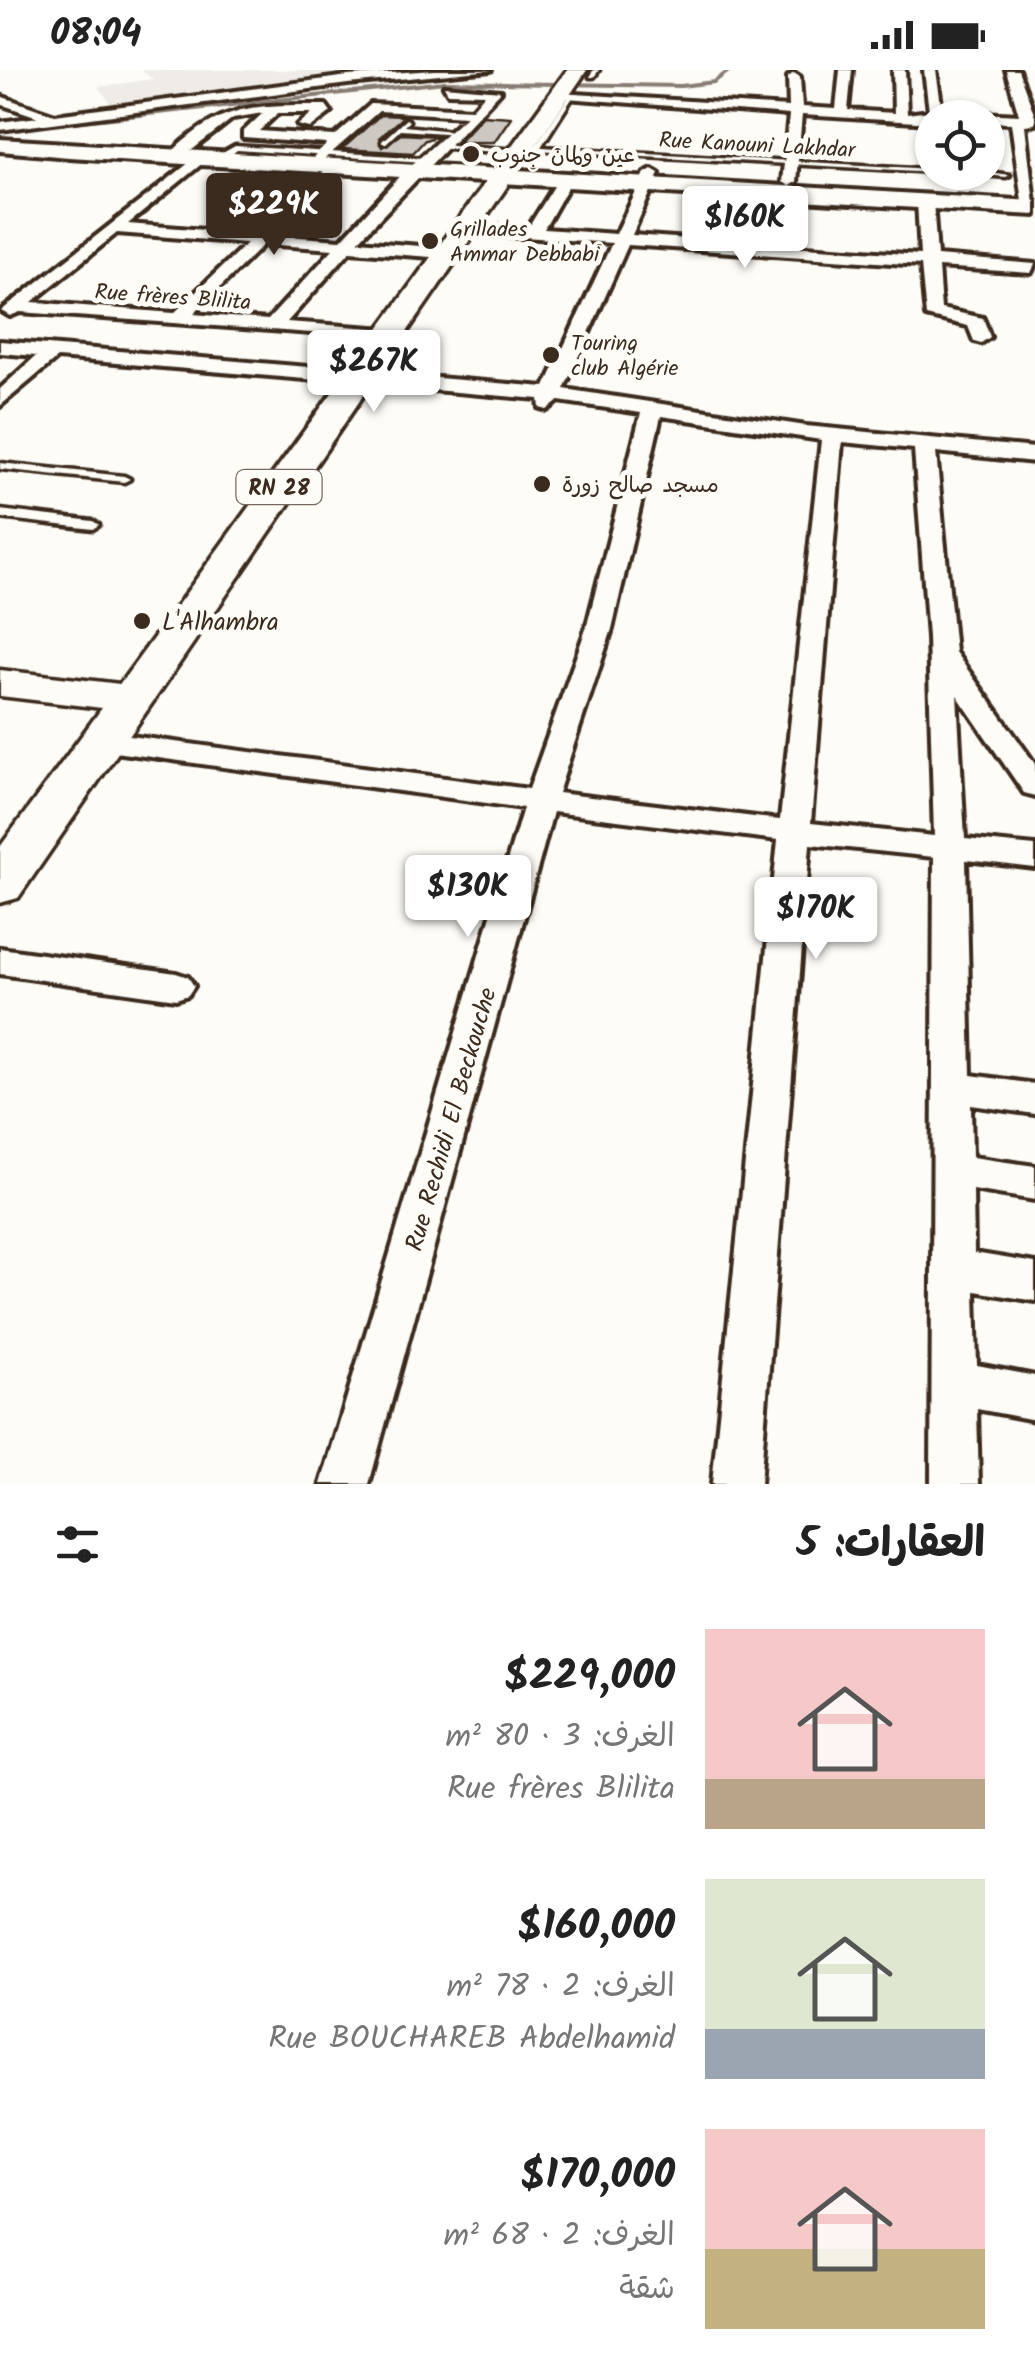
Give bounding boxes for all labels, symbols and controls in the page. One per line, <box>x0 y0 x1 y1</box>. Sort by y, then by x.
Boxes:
text: 08:04 <box>50 5 141 65</box>
map controls <box>915 100 1005 190</box>
button: locate <box>915 100 1005 190</box>
street label: Rue Kanouni Lakhdar <box>658 124 858 169</box>
place label: عين ولمان جنوب <box>491 139 635 174</box>
marker: عين ولمان جنوب <box>460 143 482 165</box>
pin: $229K <box>204 173 344 258</box>
text: $229K <box>228 180 320 231</box>
pin: $160K <box>675 186 815 271</box>
text: $160K <box>704 193 786 244</box>
place label: Grillades Ammar Debbabi <box>450 213 600 273</box>
marker: Grillades Ammar Debbabi <box>419 230 441 252</box>
street label: Rue frères Blilita <box>93 276 252 321</box>
place label: Touring club Algérie <box>571 327 679 387</box>
pin: $267K <box>304 330 444 415</box>
text: $267K <box>329 337 419 388</box>
marker: Touring club Algérie <box>540 344 562 366</box>
place label: مسجد صالح زورة <box>562 469 719 504</box>
road number: RN 28 <box>236 470 322 504</box>
marker: مسجد صالح زورة <box>531 473 553 495</box>
place label: L'Alhambra <box>162 603 279 643</box>
marker: L'Alhambra <box>131 610 153 632</box>
pin: $130K <box>398 855 538 940</box>
text: $130K <box>427 862 509 913</box>
pin: $170K <box>746 877 886 962</box>
text: $170K <box>776 884 856 935</box>
street label: Rue Rechidi El Beckouche <box>395 983 509 1256</box>
text: العقارات: 5 <box>797 1511 985 1578</box>
icon: filters <box>50 1517 105 1572</box>
text: $229,000 <box>504 1644 675 1711</box>
icon: home <box>785 1669 905 1789</box>
text: الغرف: 3 · 80 m² <box>446 1712 675 1763</box>
text: Rue frères Blilita <box>447 1764 675 1815</box>
text: $160,000 <box>517 1894 675 1961</box>
icon: home <box>785 1919 905 2039</box>
text: الغرف: 2 · 78 m² <box>446 1962 675 2013</box>
text: Rue BOUCHAREB Abdelhamid <box>268 2014 675 2065</box>
text: $170,000 <box>520 2143 675 2210</box>
icon: home <box>785 2169 905 2289</box>
text: الغرف: 2 · 68 m² <box>443 2211 675 2262</box>
text: شقة <box>619 2264 675 2315</box>

